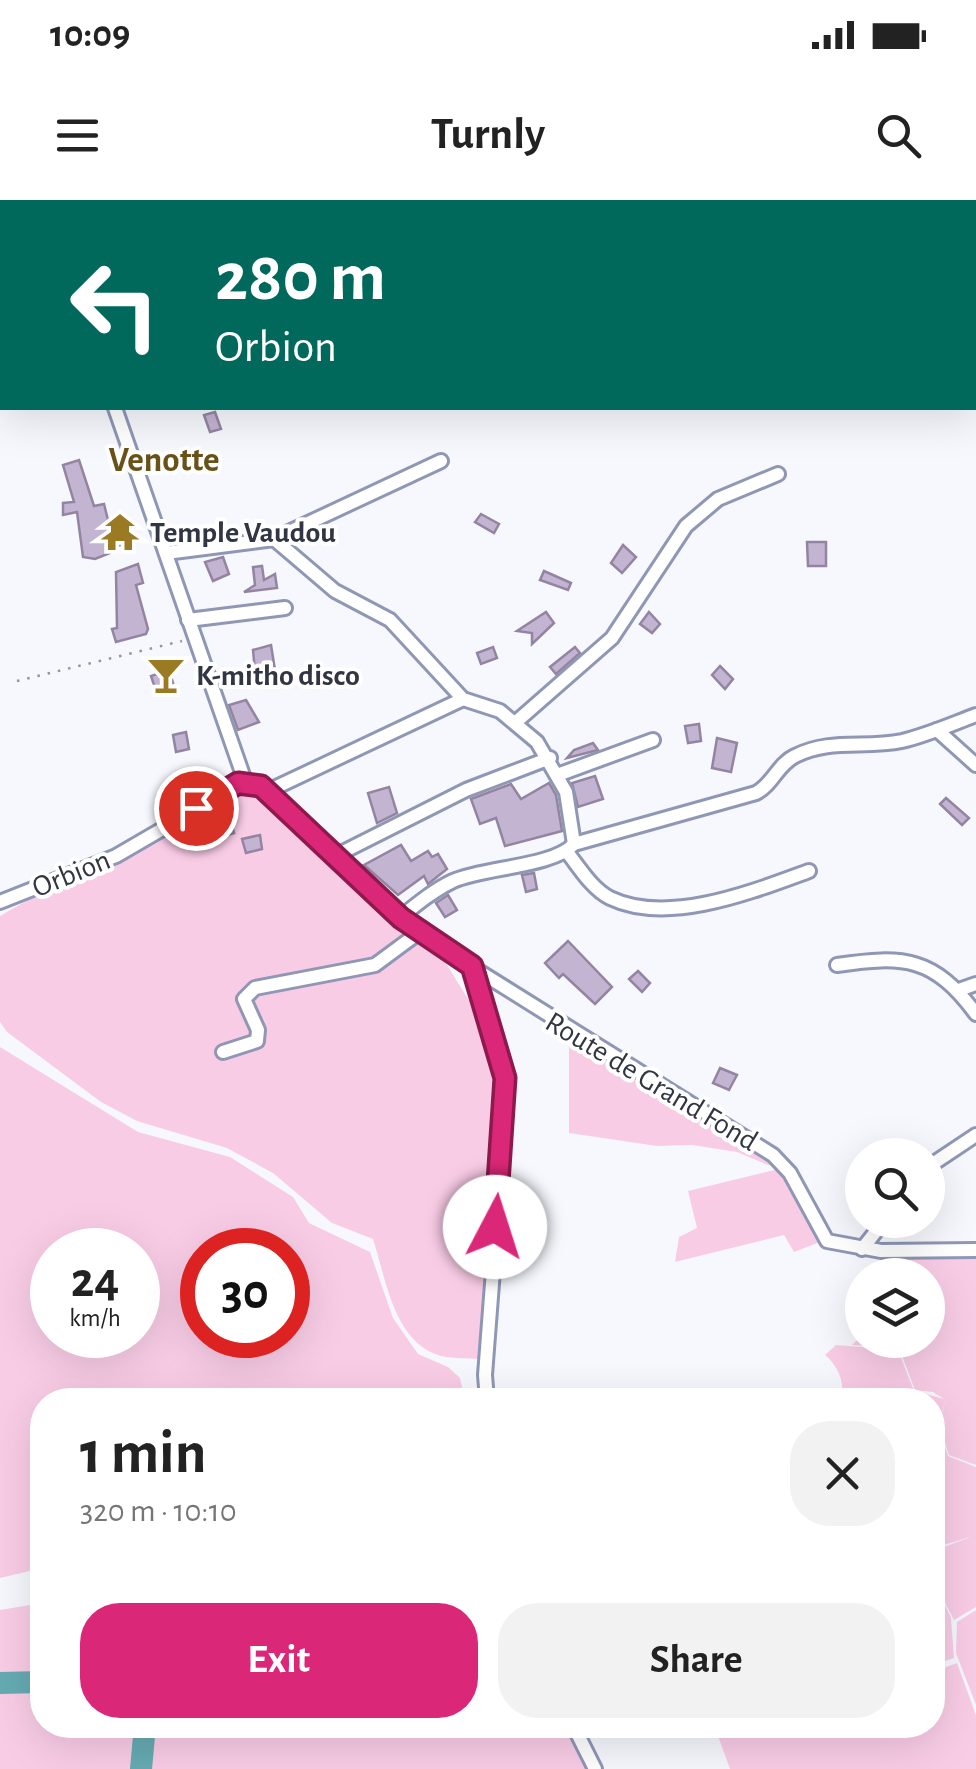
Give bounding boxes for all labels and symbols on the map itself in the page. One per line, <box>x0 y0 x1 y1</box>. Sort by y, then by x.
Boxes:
district label: Venotte <box>108 443 220 478</box>
temple icon: Temple Vaudou <box>99 511 141 553</box>
place label: Temple Vaudou <box>150 518 336 548</box>
bar icon: K-mitho disco <box>145 654 187 696</box>
place label: K-mitho disco <box>196 661 360 691</box>
pin <box>154 766 239 851</box>
street label: Orbion <box>28 845 115 903</box>
street label: Route de Grand Fond <box>540 1007 763 1157</box>
position arrow <box>443 1175 547 1279</box>
speed limit sign: 30 <box>180 1228 310 1358</box>

